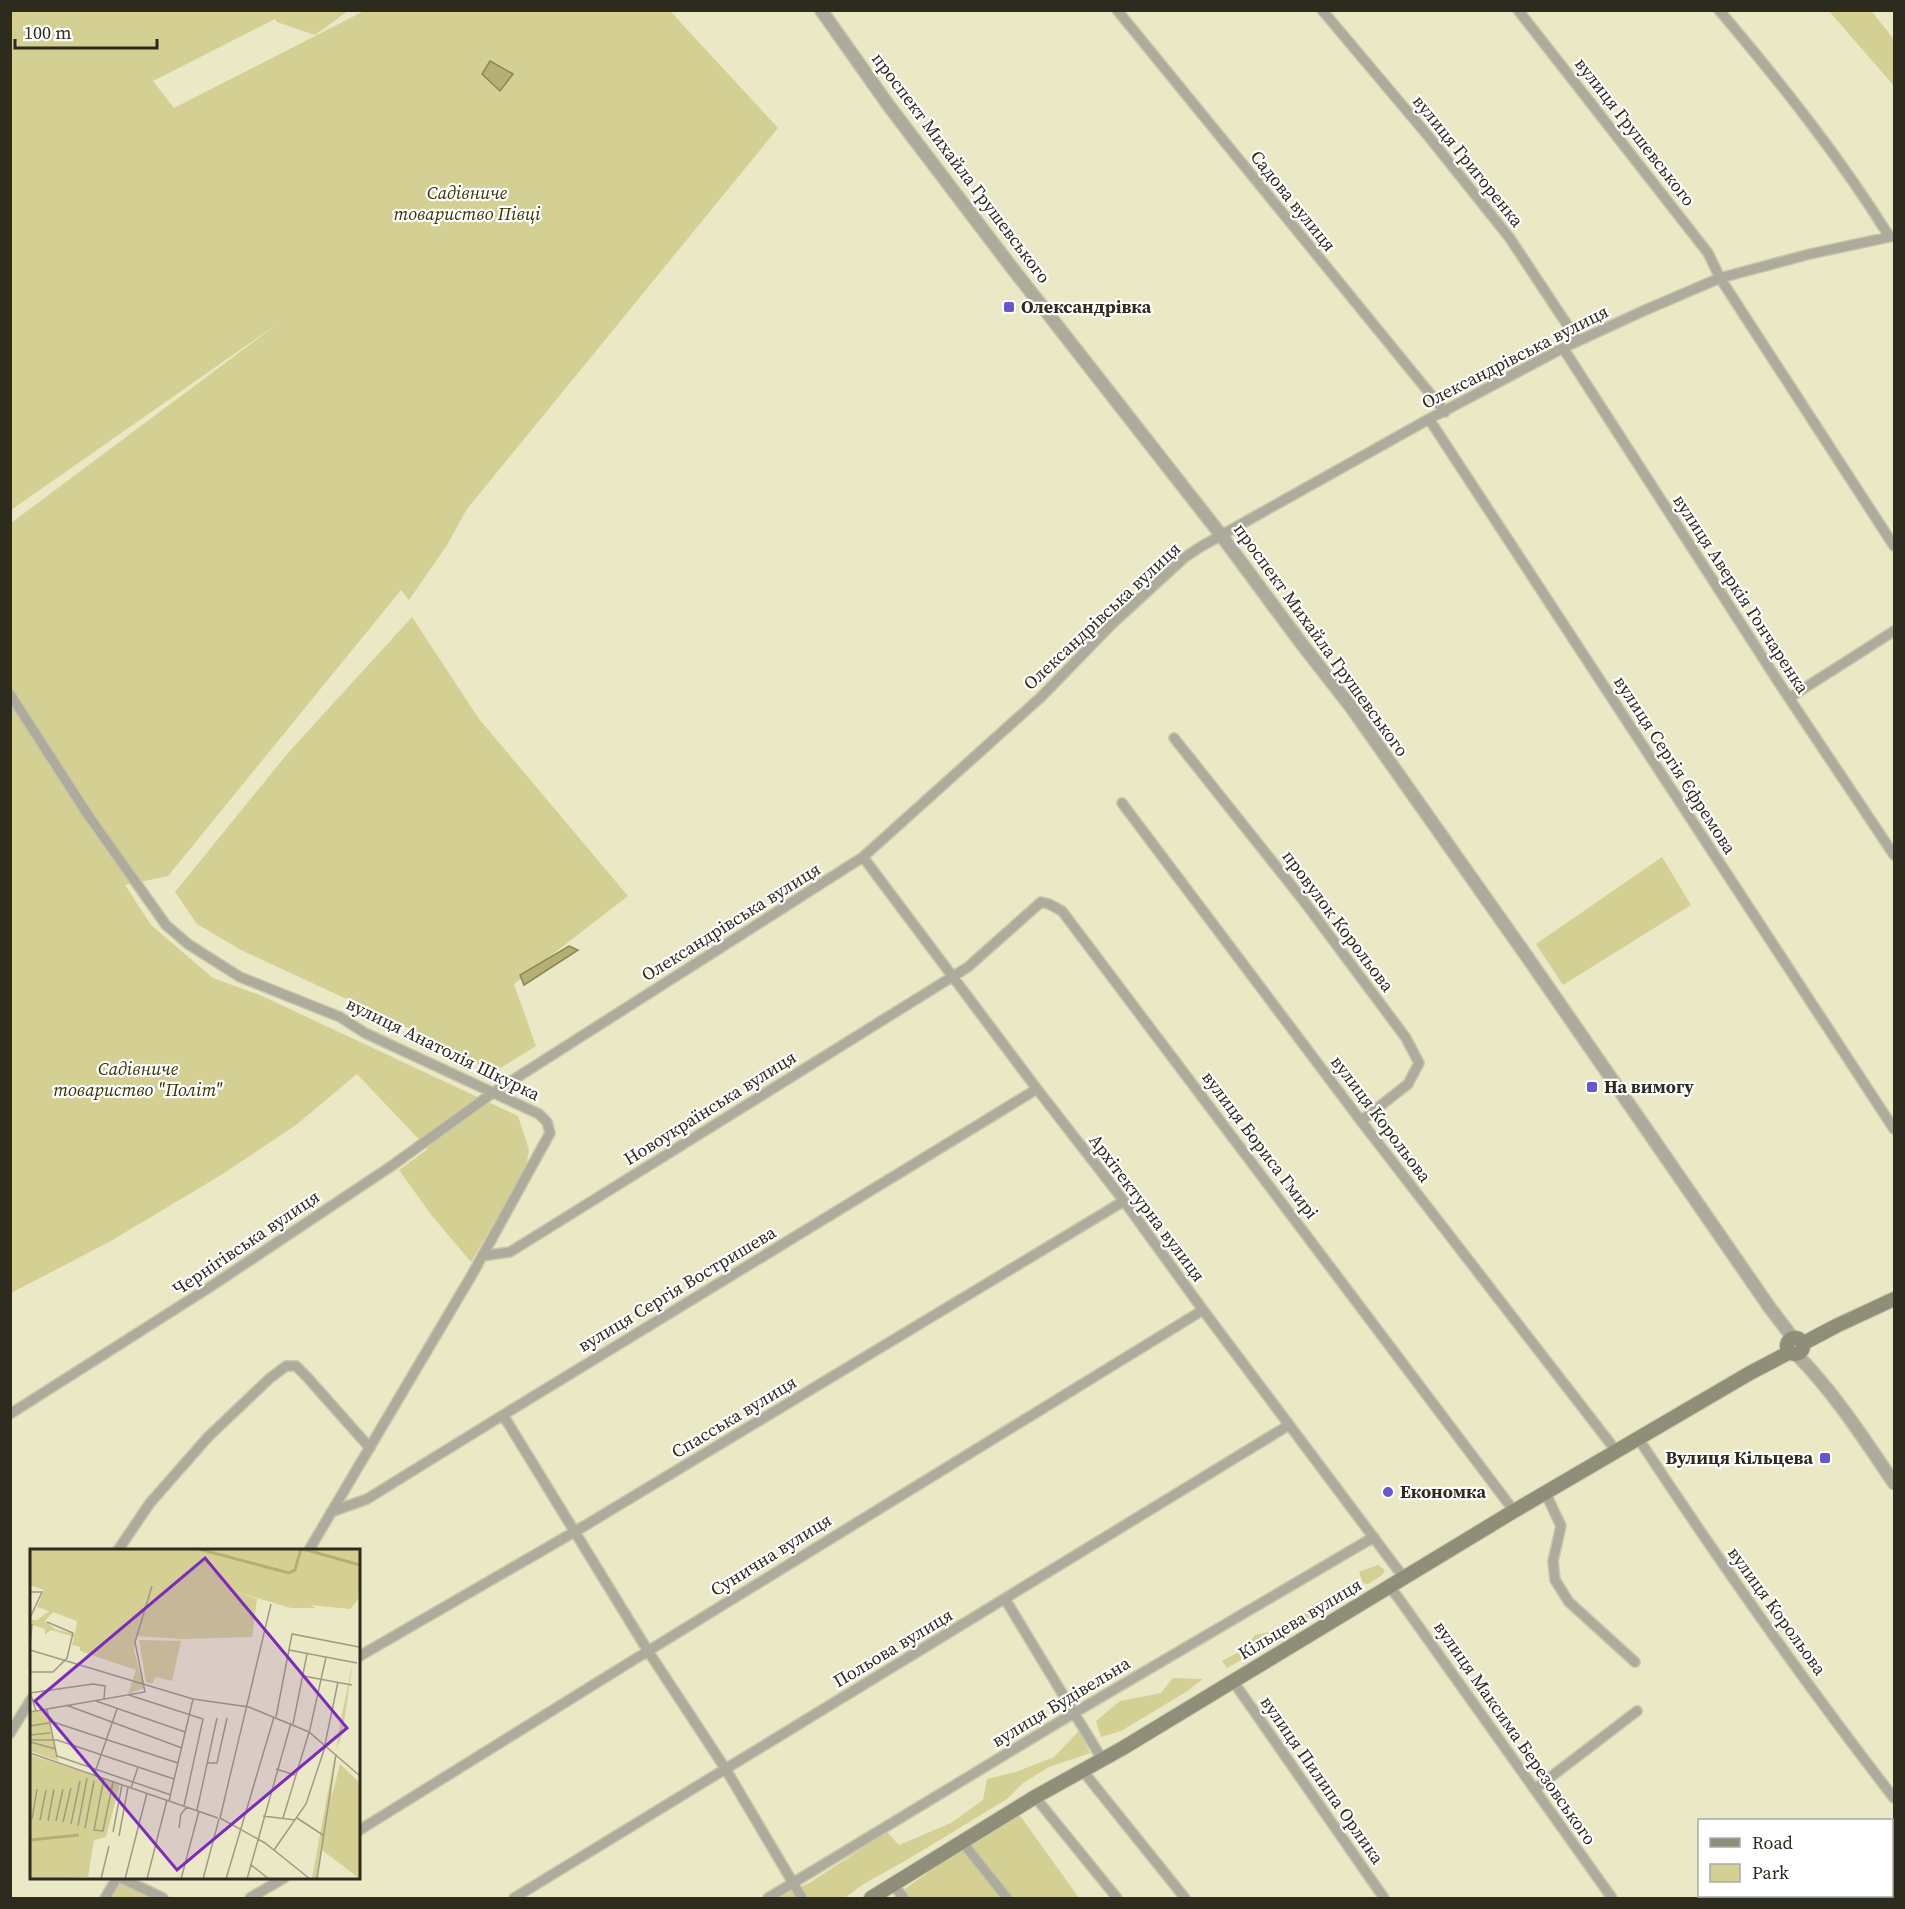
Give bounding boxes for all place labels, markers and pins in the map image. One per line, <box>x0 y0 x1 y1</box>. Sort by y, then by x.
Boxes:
place label: Олександрівка <box>1021 294 1152 319</box>
marker: Олександрівка <box>1002 300 1016 314</box>
place label: На вимогу <box>1604 1074 1694 1099</box>
marker: На вимогу <box>1585 1080 1599 1094</box>
place label: Вулиця Кільцева <box>1665 1445 1813 1470</box>
marker: Вулиця Кільцева <box>1818 1451 1832 1465</box>
place label: Економка <box>1400 1479 1487 1504</box>
marker: Економка <box>1381 1485 1395 1499</box>

